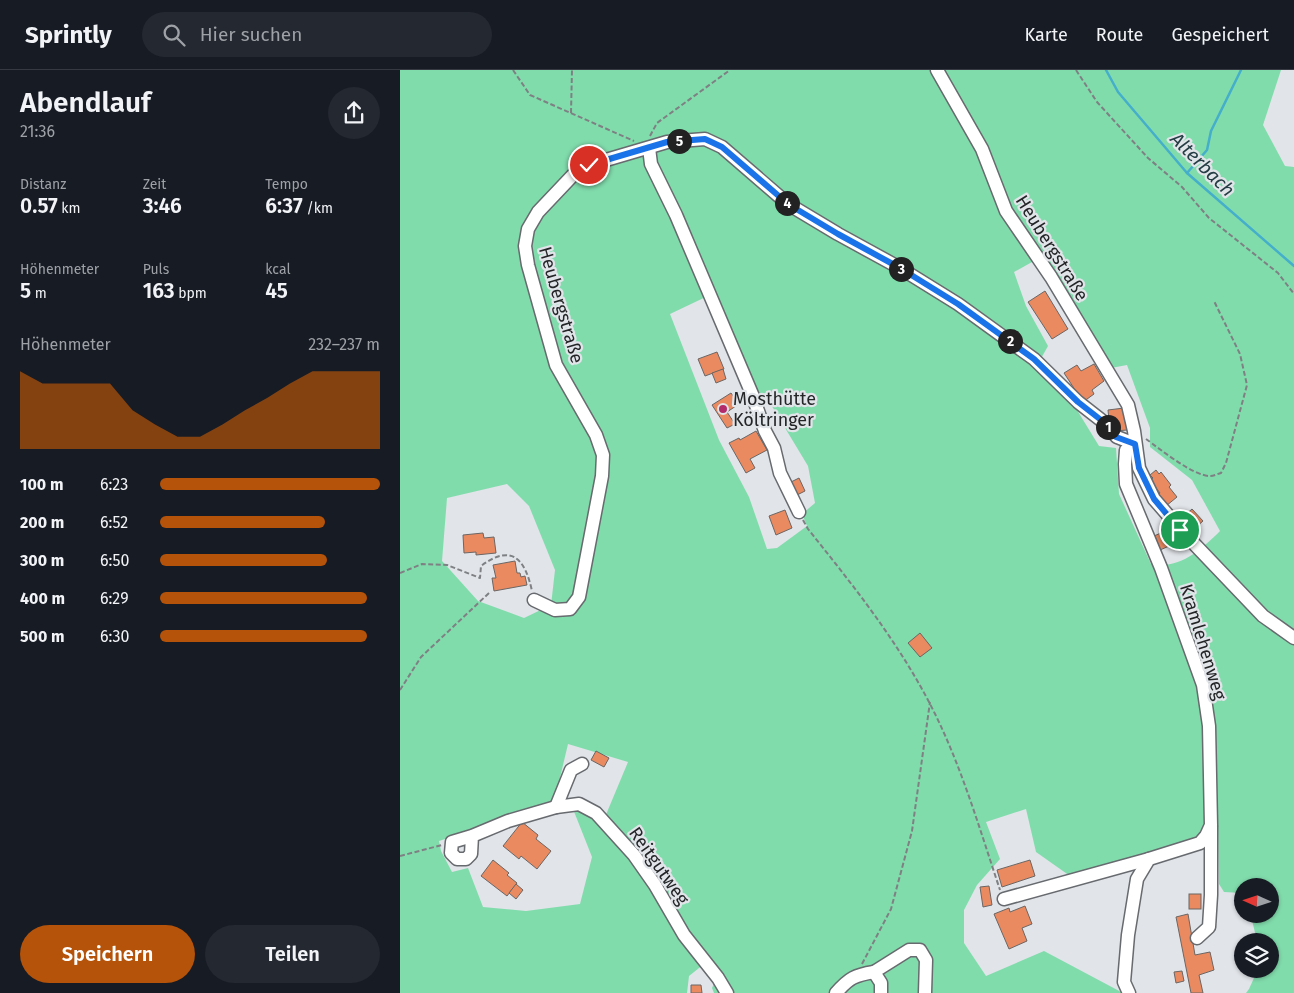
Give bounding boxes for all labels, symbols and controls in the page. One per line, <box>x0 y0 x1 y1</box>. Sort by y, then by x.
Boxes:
search box <box>142 12 492 57</box>
text: Sprintly <box>25 21 112 49</box>
icon: search <box>160 21 188 49</box>
text: Hier suchen <box>200 23 302 46</box>
text: Karte <box>1025 24 1068 46</box>
text: Route <box>1096 24 1143 46</box>
text: Gespeichert <box>1171 24 1269 46</box>
text: Abendlauf <box>20 86 151 119</box>
button: share <box>328 87 380 139</box>
text: 21:36 <box>20 122 55 141</box>
water label: Alterbach <box>1165 127 1240 201</box>
pin: 5 <box>666 128 692 154</box>
text: 5 <box>676 133 683 150</box>
pin <box>568 144 610 186</box>
icon: check <box>575 151 603 179</box>
text: Distanz <box>20 176 66 193</box>
text: Zeit <box>143 176 166 193</box>
text: Tempo <box>265 176 308 193</box>
pin: 4 <box>774 190 800 216</box>
street label: Heubergstraße <box>1011 191 1093 305</box>
text: 0.57 <box>20 193 58 219</box>
text: 3:46 <box>143 193 182 219</box>
text: 6:37 <box>265 193 303 219</box>
text: 4 <box>784 195 791 212</box>
text: km <box>58 200 81 217</box>
text: /km <box>303 200 333 217</box>
street label: Heubergstraße <box>534 244 588 366</box>
pin: 3 <box>888 256 914 282</box>
text: Höhenmeter <box>20 261 99 278</box>
text: Puls <box>143 261 169 278</box>
text: kcal <box>265 261 291 278</box>
text: 3 <box>898 261 905 278</box>
text: 5 <box>20 278 31 304</box>
text: 163 <box>143 278 175 304</box>
text: 45 <box>265 278 288 304</box>
text: m <box>31 285 47 302</box>
text: bpm <box>175 285 207 302</box>
pin: 2 <box>998 328 1022 354</box>
text: 2 <box>1007 333 1014 350</box>
text: Höhenmeter <box>20 335 111 354</box>
text: 232–237 m <box>308 335 380 354</box>
place label: Mosthütte Költringer <box>733 388 816 431</box>
marker: Mosthütte Költringer <box>717 403 729 415</box>
pin: 1 <box>1096 414 1120 440</box>
text: 1 <box>1105 419 1112 436</box>
text: 100 m <box>20 475 63 494</box>
text: 6:23 <box>100 475 128 494</box>
pin <box>1159 509 1201 551</box>
text: 200 m <box>20 513 64 532</box>
text: 6:52 <box>100 513 128 532</box>
icon: arrive <box>1166 516 1194 544</box>
text: 300 m <box>20 551 64 570</box>
text: 6:50 <box>100 551 129 570</box>
street label: Kramlehenweg <box>1175 581 1231 703</box>
text: 400 m <box>20 589 65 608</box>
text: 6:29 <box>100 589 129 608</box>
text: 500 m <box>20 627 65 646</box>
text: 6:30 <box>100 627 129 646</box>
street label: Reitgutweg <box>624 823 694 910</box>
north arrow <box>1234 878 1279 922</box>
map controls <box>1234 878 1279 978</box>
button: Speichern <box>20 925 195 983</box>
button: Teilen <box>205 925 380 983</box>
button: layers <box>1234 933 1279 978</box>

